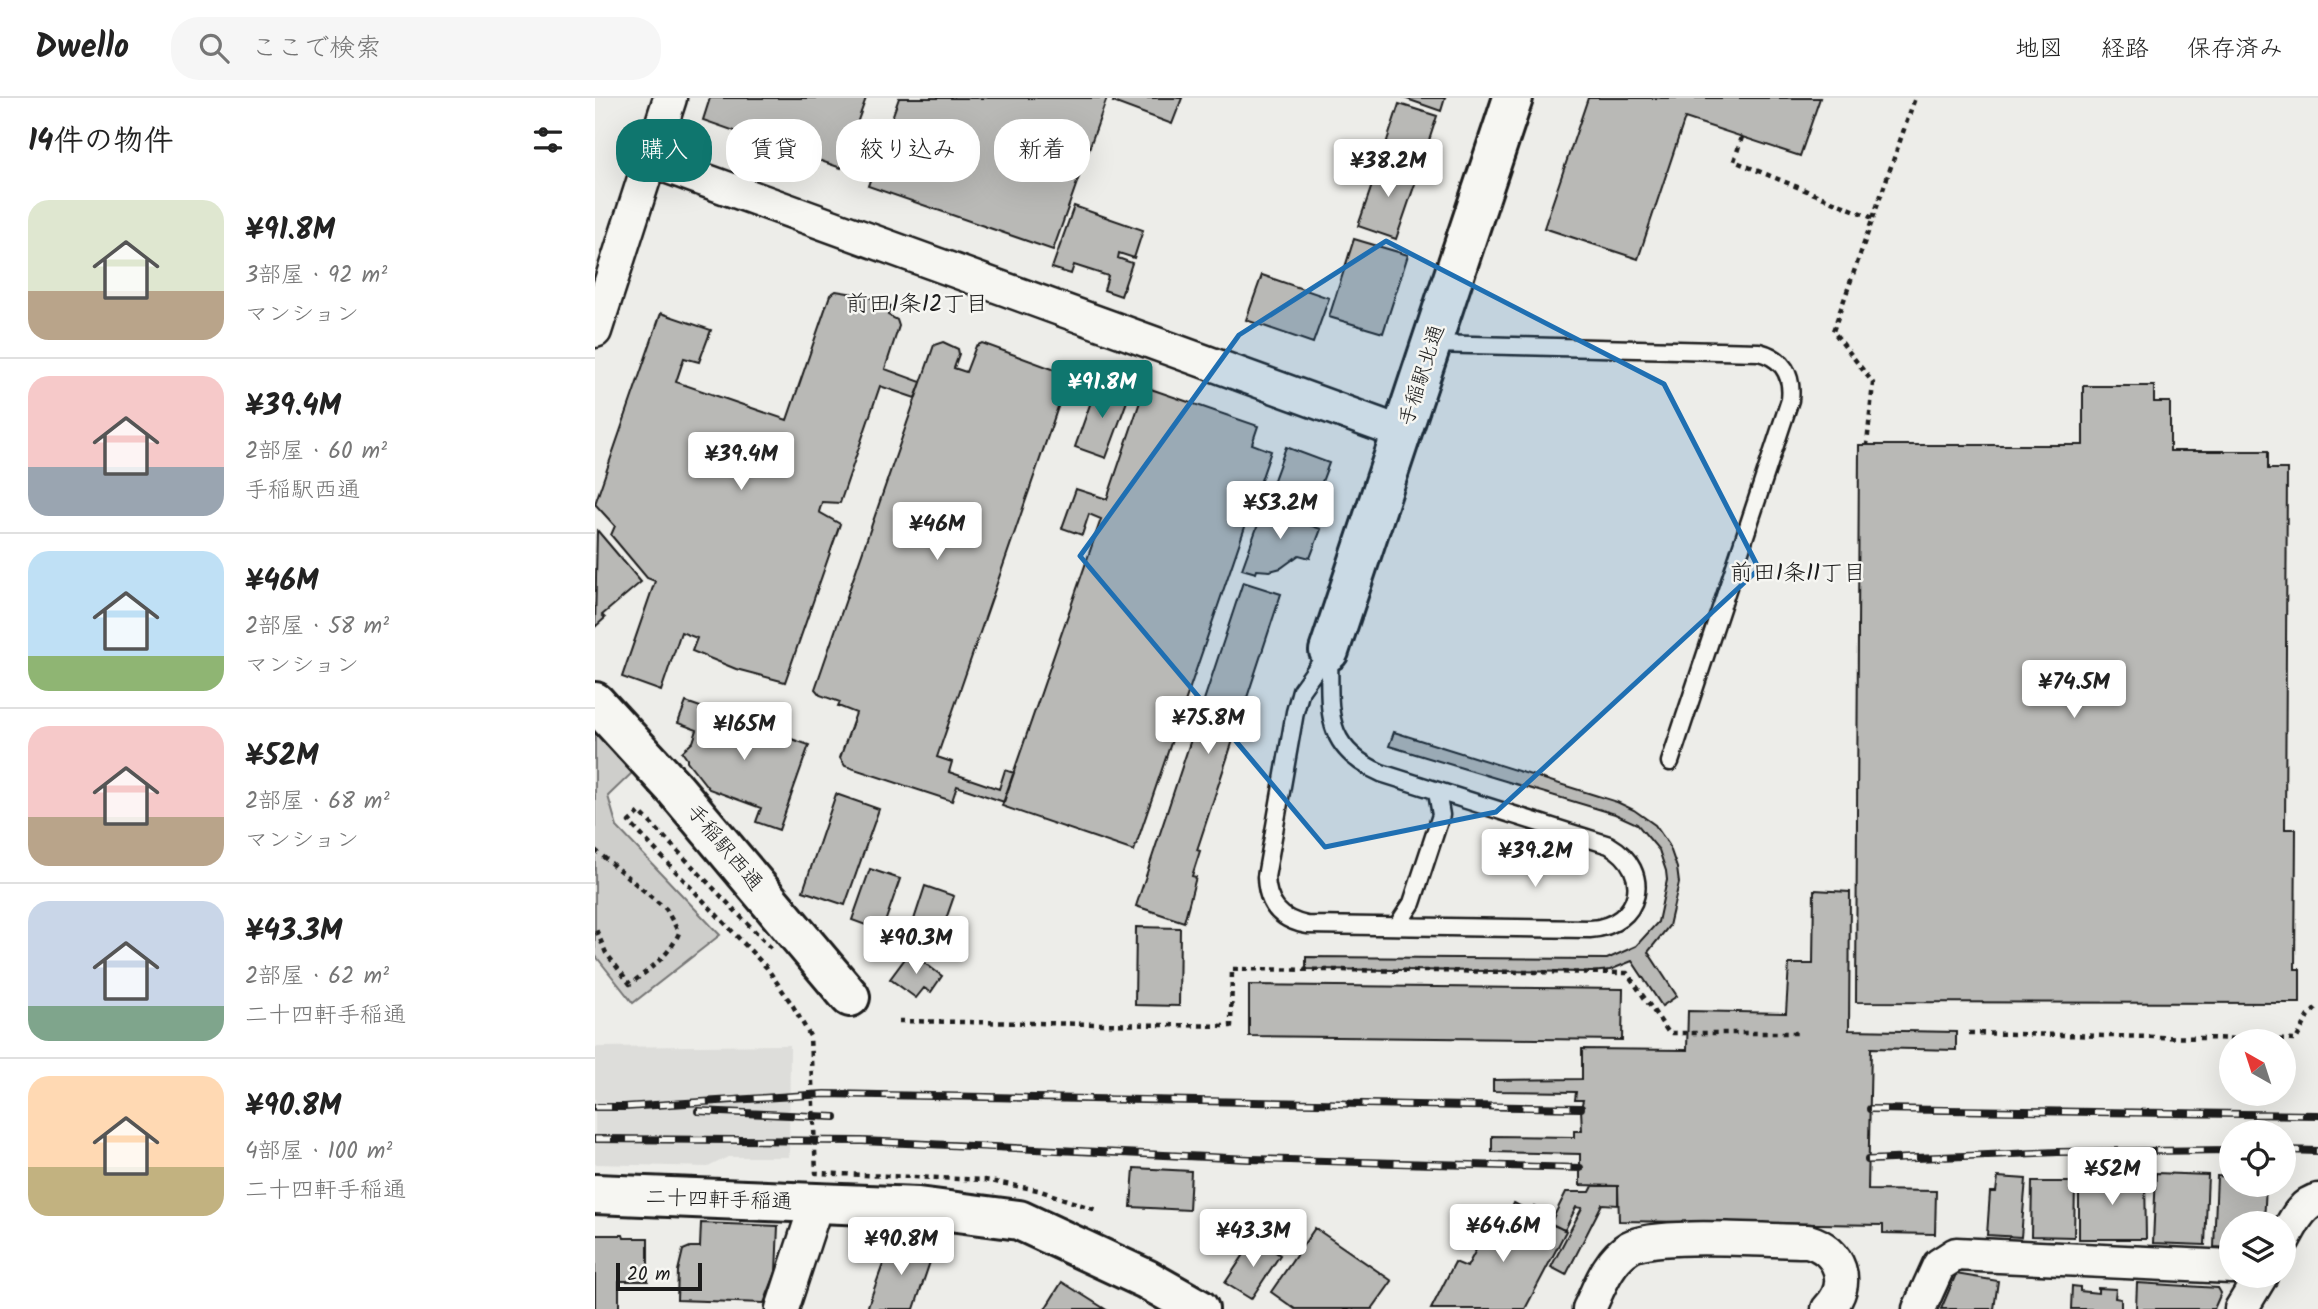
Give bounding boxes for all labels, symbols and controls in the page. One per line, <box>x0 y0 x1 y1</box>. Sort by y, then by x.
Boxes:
search box <box>171 17 661 80</box>
text: Dwello <box>35 22 129 75</box>
text: ここで検索 <box>251 28 381 70</box>
icon: search <box>195 29 233 67</box>
text: 地図 <box>2015 30 2063 69</box>
text: 経路 <box>2101 30 2149 69</box>
text: 保存済み <box>2187 30 2283 69</box>
text: 14件の物件 <box>28 118 173 166</box>
chip: 購入 <box>616 119 712 182</box>
chip: 賃貸 <box>726 119 822 182</box>
chip: 絞り込み <box>836 119 980 182</box>
chip: 新着 <box>994 119 1090 182</box>
icon: filters <box>529 121 567 159</box>
pin: ¥38.2M <box>1331 140 1445 199</box>
text: ¥38.2M <box>1350 144 1426 180</box>
text: ¥91.8M <box>245 207 335 255</box>
icon: home <box>84 228 168 312</box>
text: 3部屋 · 92 m² <box>245 258 387 294</box>
district label: 前田1条12丁目 <box>846 287 988 323</box>
text: マンション <box>245 297 359 333</box>
street label: 手稲駅北通 <box>1391 320 1454 430</box>
pin: ¥91.8M <box>1045 360 1159 420</box>
text: ¥91.8M <box>1067 365 1137 401</box>
text: ¥39.4M <box>245 383 341 431</box>
icon: home <box>84 404 168 488</box>
pin: ¥39.4M <box>684 432 798 492</box>
text: 2部屋 · 60 m² <box>245 434 387 470</box>
text: ¥39.4M <box>704 437 778 473</box>
text: 手稲駅西通 <box>245 473 360 509</box>
pin: ¥53.2M <box>1223 482 1337 541</box>
text: ¥53.2M <box>1243 486 1317 522</box>
pin: ¥46M <box>896 503 978 562</box>
text: ¥46M <box>909 507 965 543</box>
district label: 前田1条11丁目 <box>1730 556 1866 592</box>
text: ¥46M <box>245 558 319 606</box>
icon: home <box>84 579 168 663</box>
text: 2部屋 · 58 m² <box>245 609 389 645</box>
text: マンション <box>245 648 359 684</box>
pin: ¥74.5M <box>2017 660 2131 720</box>
text: ¥74.5M <box>2038 665 2110 701</box>
pin: ¥75.8M <box>1151 696 1265 756</box>
text: ¥75.8M <box>1171 701 1245 737</box>
pin: ¥165M <box>695 702 793 762</box>
text: ¥165M <box>713 707 775 743</box>
text: ¥52M <box>245 733 319 781</box>
icon: home <box>84 754 168 838</box>
text: 2部屋 · 68 m² <box>245 784 390 820</box>
street label: 手稲駅西通 <box>677 797 770 899</box>
text: マンション <box>245 823 359 859</box>
pin: ¥39.2M <box>1478 830 1592 889</box>
text: ¥39.2M <box>1498 834 1572 870</box>
text: ¥43.3M <box>245 908 342 956</box>
pin: ¥90.3M <box>859 916 973 976</box>
text: ¥90.3M <box>879 921 953 957</box>
icon: home <box>84 929 168 1013</box>
text: 2部屋 · 62 m² <box>245 959 389 995</box>
text: 二十四軒手稲通 <box>245 998 406 1034</box>
north arrow <box>2219 1029 2296 1106</box>
map controls <box>2219 1029 2296 1288</box>
text: ¥90.8M <box>245 1083 342 1131</box>
icon: home <box>84 1104 168 1188</box>
button: locate <box>2219 1120 2296 1197</box>
text: 4部屋 · 100 m² <box>245 1134 392 1170</box>
pin: ¥52M <box>2071 1148 2153 1207</box>
text: ¥52M <box>2084 1152 2140 1188</box>
text: 二十四軒手稲通 <box>245 1173 406 1209</box>
street label: 二十四軒手稲通 <box>645 1181 793 1220</box>
pin: ¥64.6M <box>1446 1204 1560 1264</box>
text: ¥64.6M <box>1466 1209 1540 1245</box>
pin: ¥43.3M <box>1196 1210 1310 1269</box>
button: layers <box>2219 1211 2296 1288</box>
text: ¥43.3M <box>1216 1214 1290 1250</box>
pin: ¥90.8M <box>844 1218 958 1277</box>
text: ¥90.8M <box>864 1222 938 1258</box>
scale bar <box>616 1260 702 1292</box>
text: 20 m <box>627 1260 670 1290</box>

